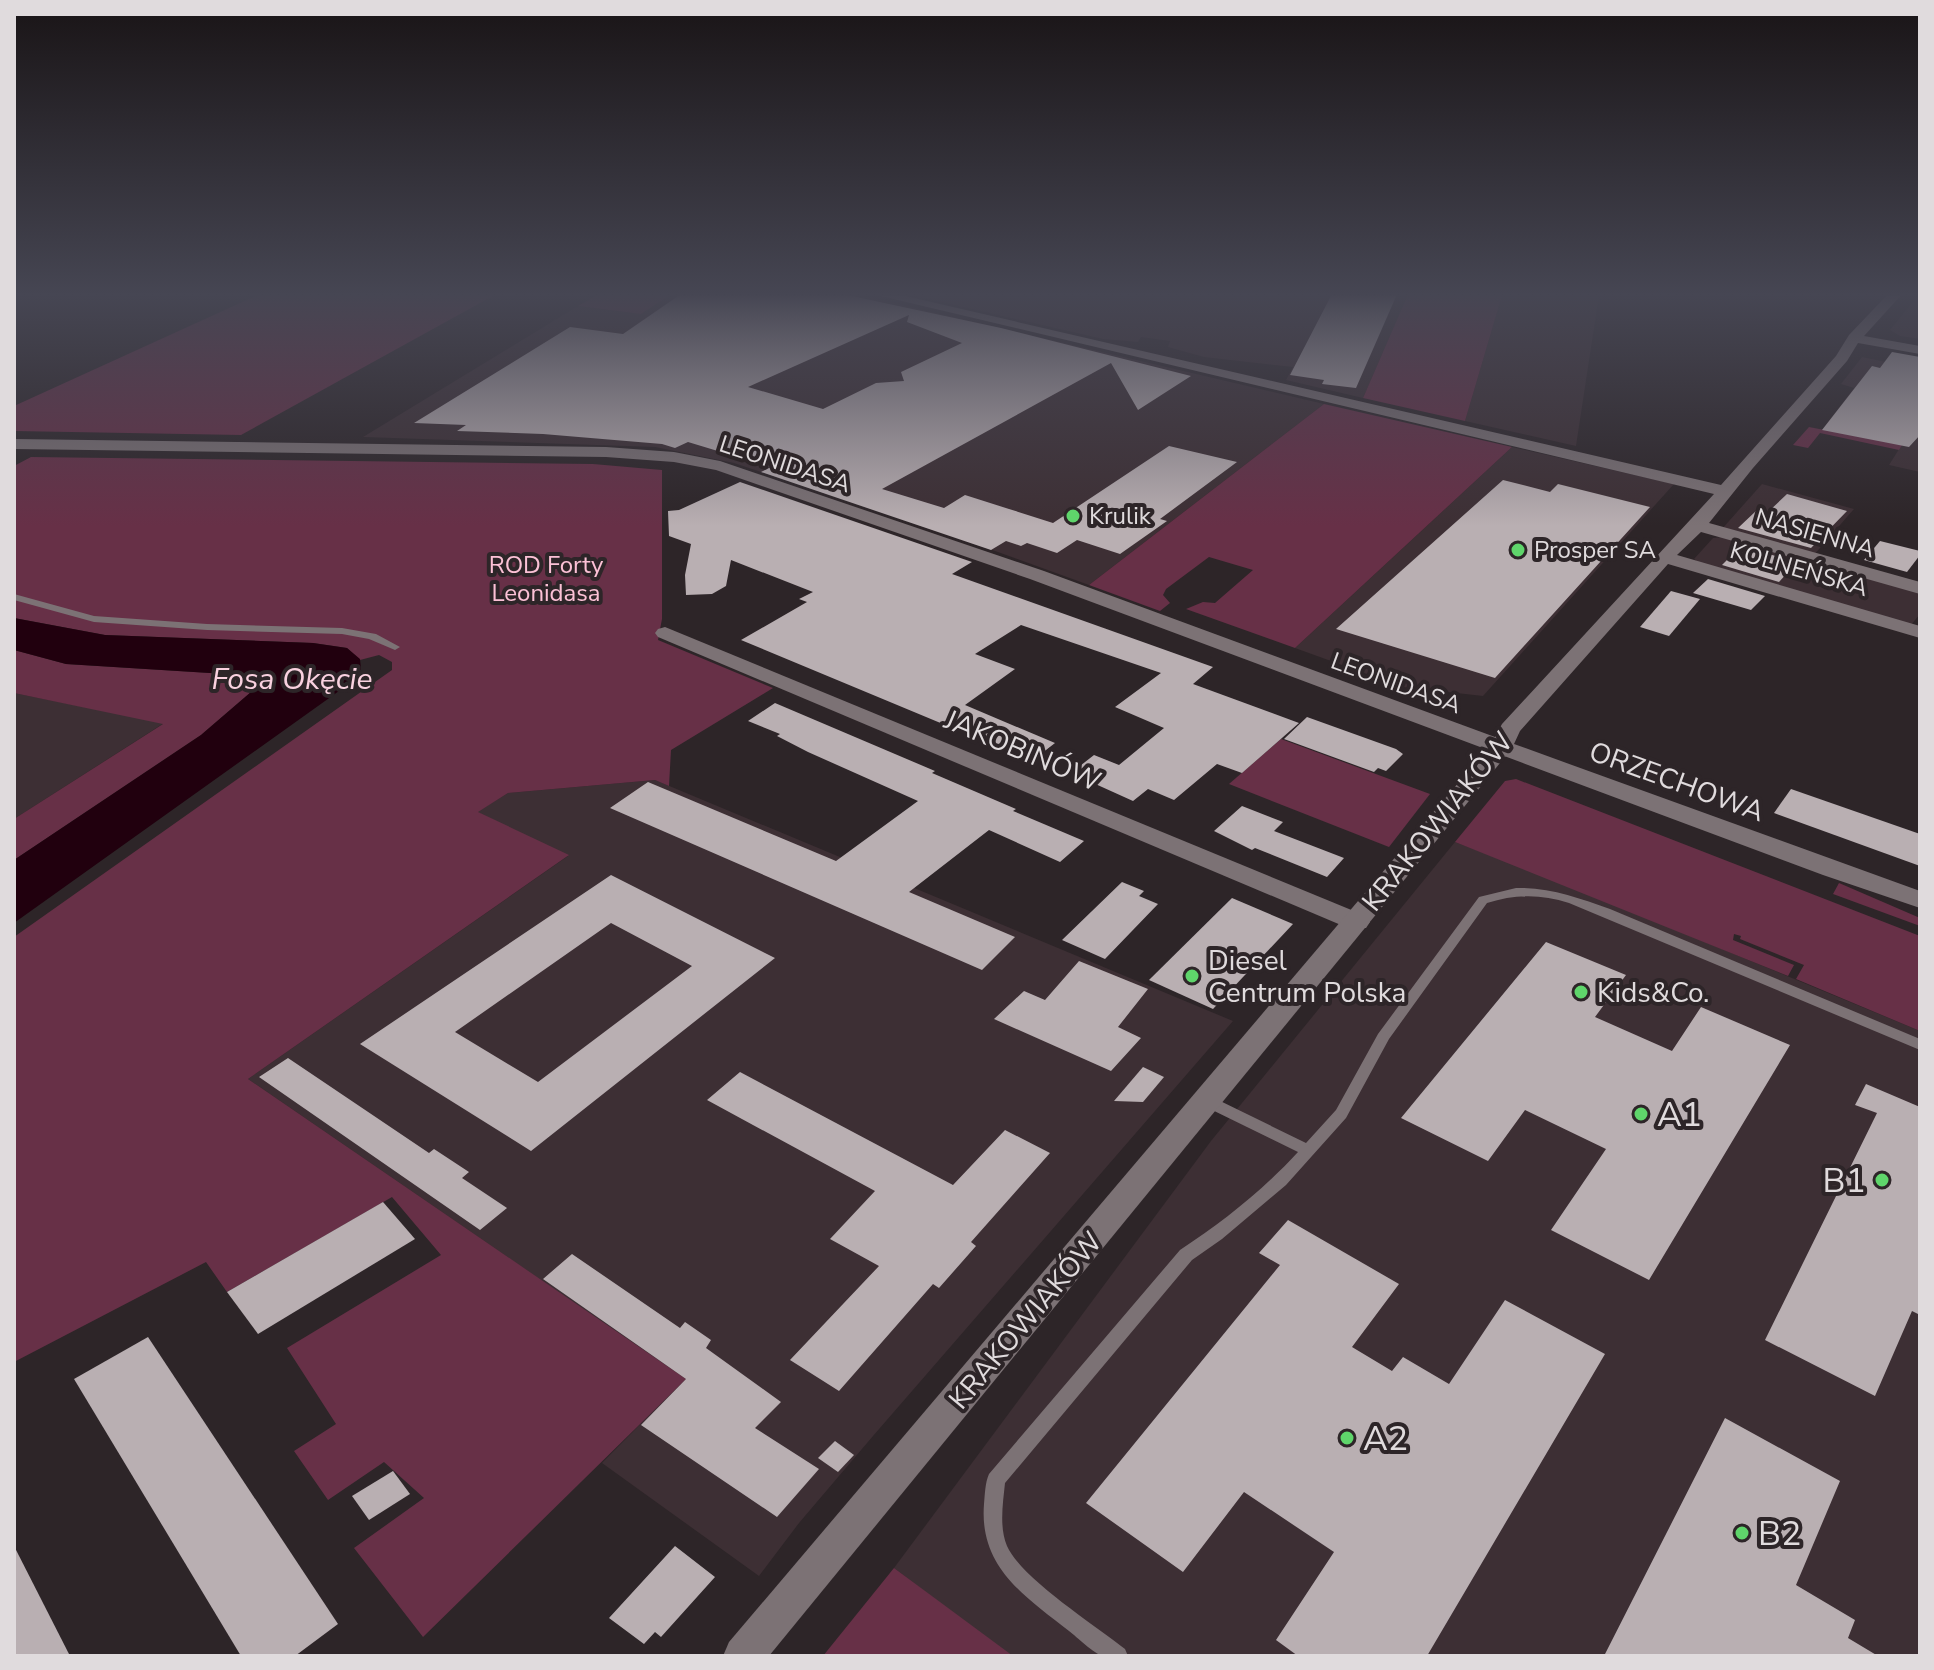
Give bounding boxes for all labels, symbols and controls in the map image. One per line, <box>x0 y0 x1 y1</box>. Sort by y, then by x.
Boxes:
street label: LEONIDASA <box>715 428 855 500</box>
place label: Krulik <box>1089 500 1152 532</box>
street label: NASIENNA <box>1751 501 1879 565</box>
marker: Krulik <box>1064 507 1082 525</box>
place label: Prosper SA <box>1534 534 1657 566</box>
street label: KOLNEŃSKA <box>1726 534 1872 604</box>
marker: Prosper SA <box>1509 541 1527 559</box>
park label: ROD Forty Leonidasa <box>489 549 604 609</box>
street label: LEONIDASA <box>1326 645 1466 722</box>
water label: Fosa Okęcie <box>212 659 373 700</box>
street label: JAKOBINÓW <box>938 701 1107 801</box>
street label: KRAKOWIAKÓW <box>1353 724 1522 919</box>
street label: ORZECHOWA <box>1584 733 1770 831</box>
place label: Diesel Centrum Polska <box>1208 942 1406 1012</box>
marker: Diesel Centrum Polska <box>1183 967 1201 985</box>
place label: Kids&Co. <box>1597 974 1709 1012</box>
marker: Kids&Co. <box>1572 983 1590 1001</box>
place label: A1 <box>1657 1092 1702 1138</box>
marker: A1 <box>1632 1105 1650 1123</box>
place label: B1 <box>1823 1158 1866 1204</box>
marker: B1 <box>1873 1171 1891 1189</box>
street label: KRAKOWIAKÓW <box>940 1224 1111 1417</box>
place label: A2 <box>1363 1416 1408 1462</box>
marker: A2 <box>1338 1429 1356 1447</box>
place label: B2 <box>1758 1511 1801 1557</box>
marker: B2 <box>1733 1524 1751 1542</box>

